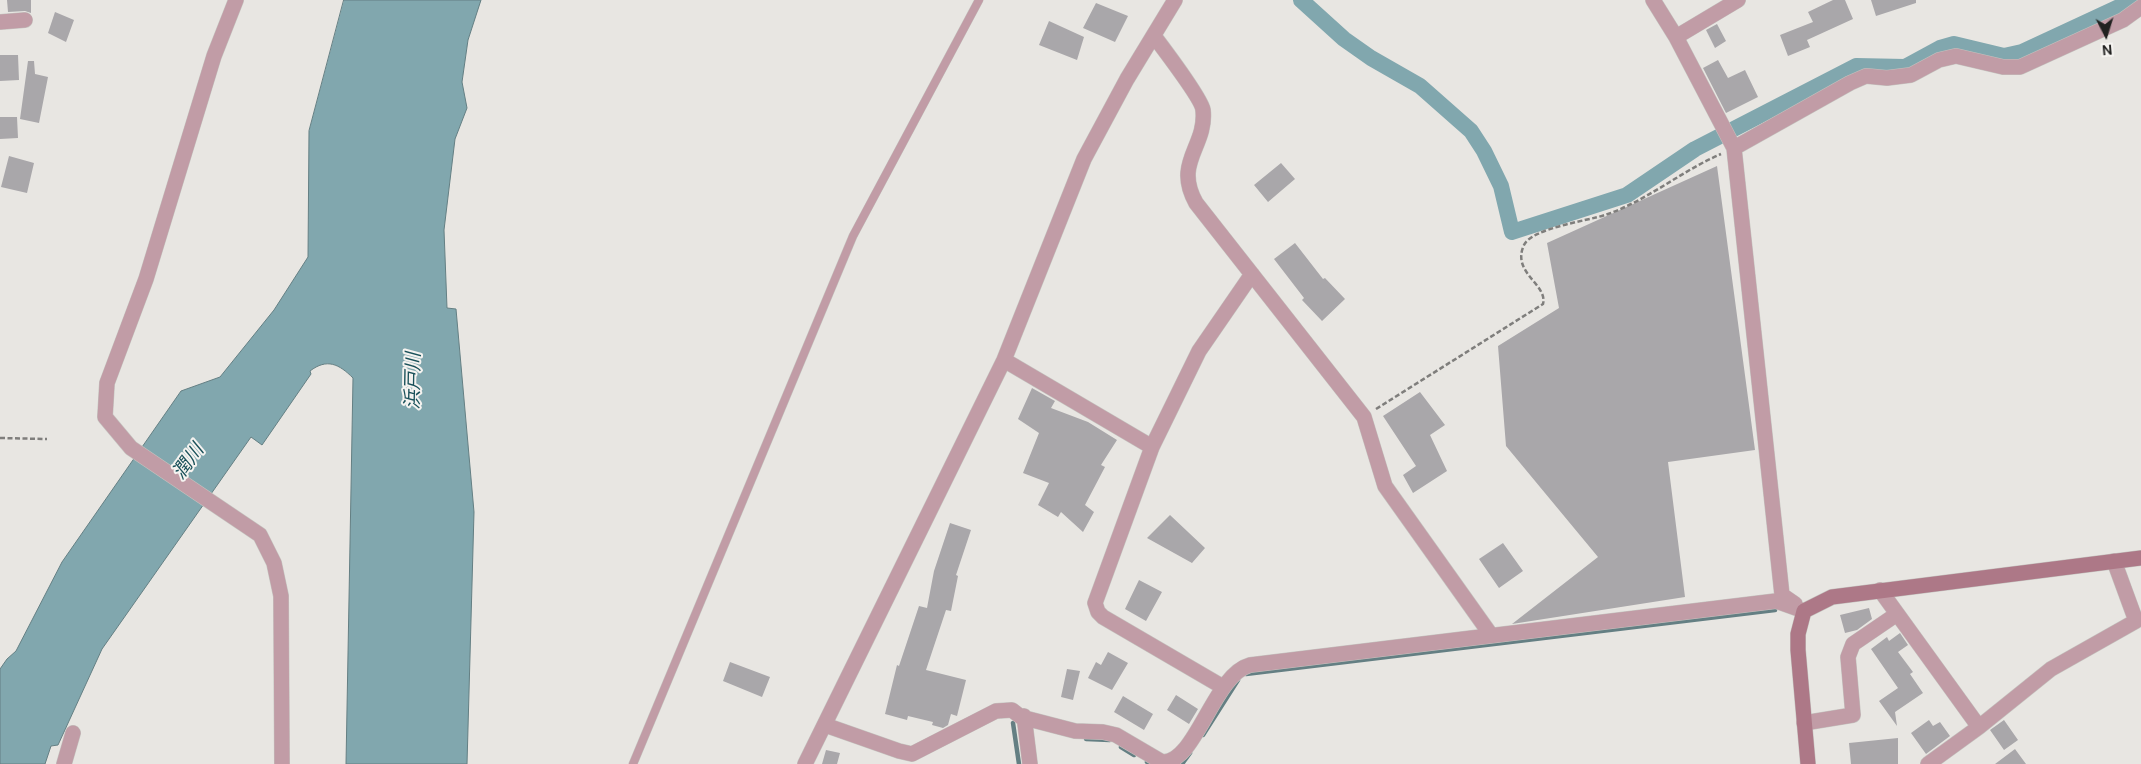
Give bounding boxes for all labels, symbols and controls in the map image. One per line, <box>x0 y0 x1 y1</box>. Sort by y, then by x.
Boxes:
north arrow <box>2081 10 2131 60</box>
text: N <box>2101 41 2113 59</box>
water label: 浜戸川 <box>402 352 426 410</box>
water label: 潤川 <box>169 440 209 484</box>

